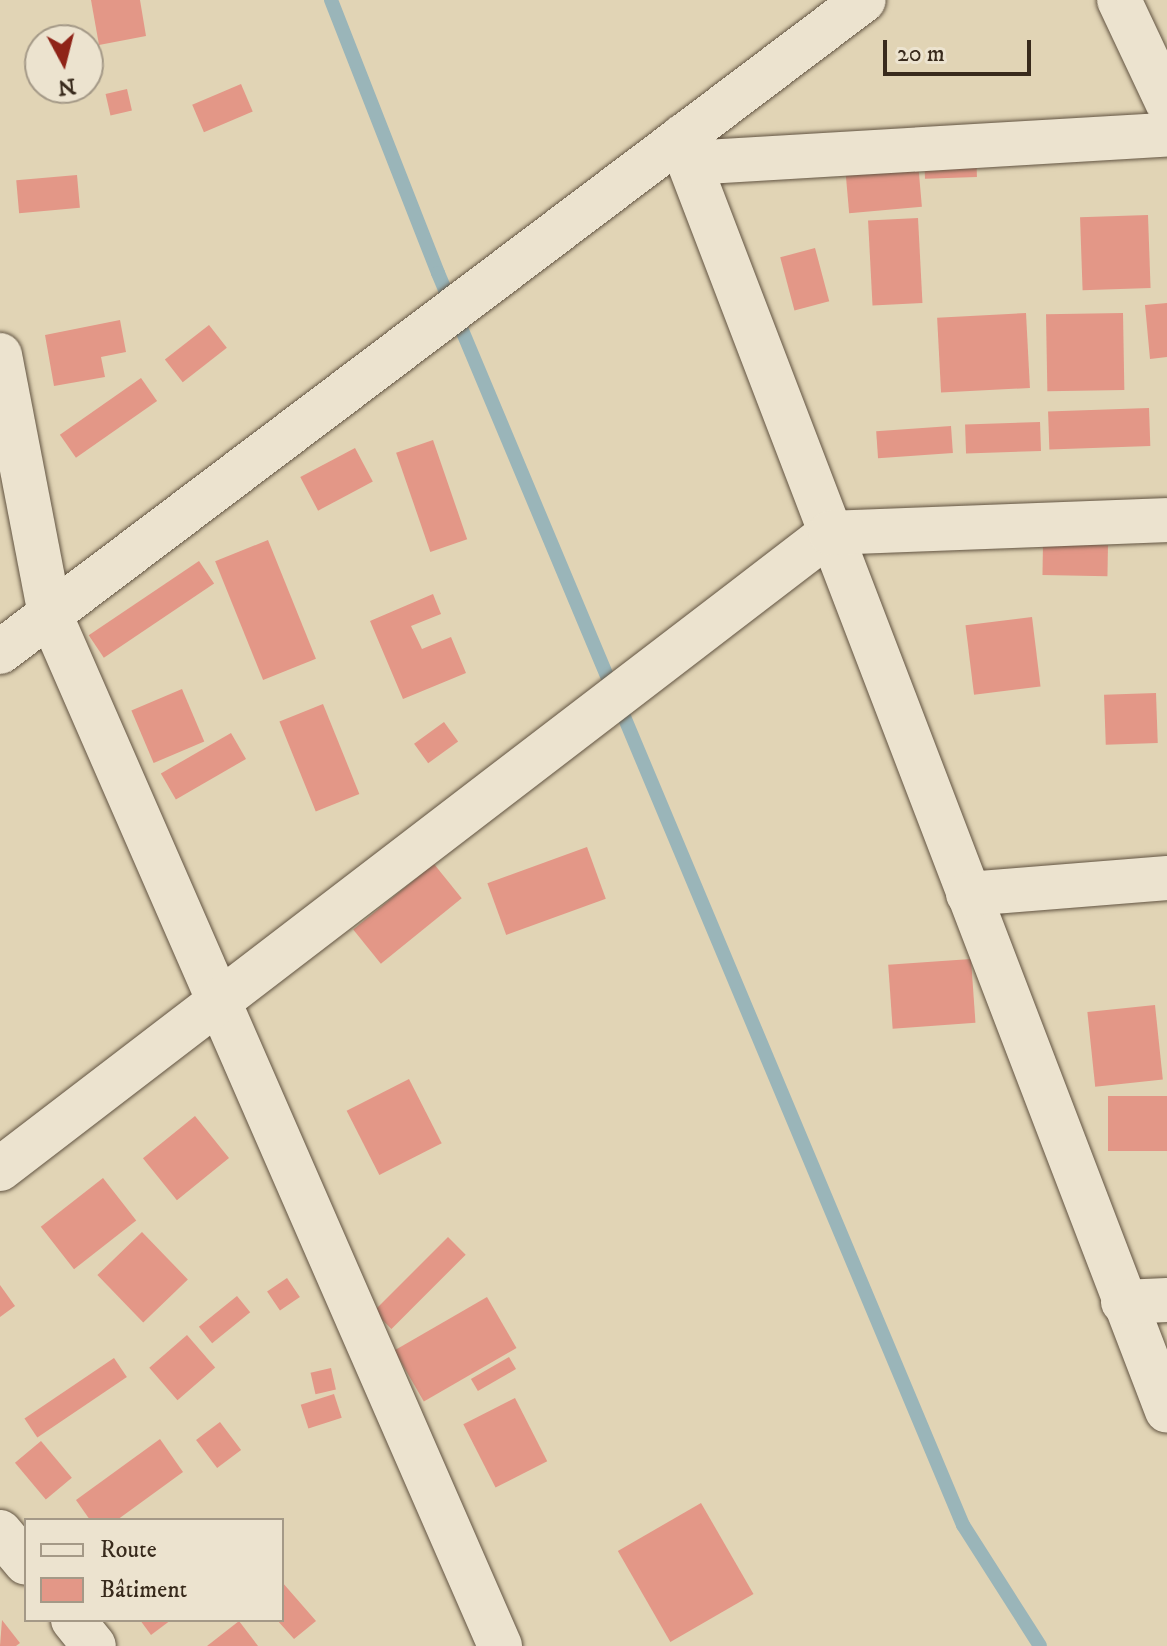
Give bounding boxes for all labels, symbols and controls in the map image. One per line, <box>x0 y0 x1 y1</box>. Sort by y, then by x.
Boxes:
north arrow <box>24 24 104 104</box>
scale bar <box>887 24 1035 74</box>
text: 20 m <box>897 39 945 69</box>
text: N <box>56 72 77 101</box>
legend <box>24 1518 284 1622</box>
text: Route <box>100 1535 157 1565</box>
text: Bâtiment <box>100 1575 187 1605</box>

